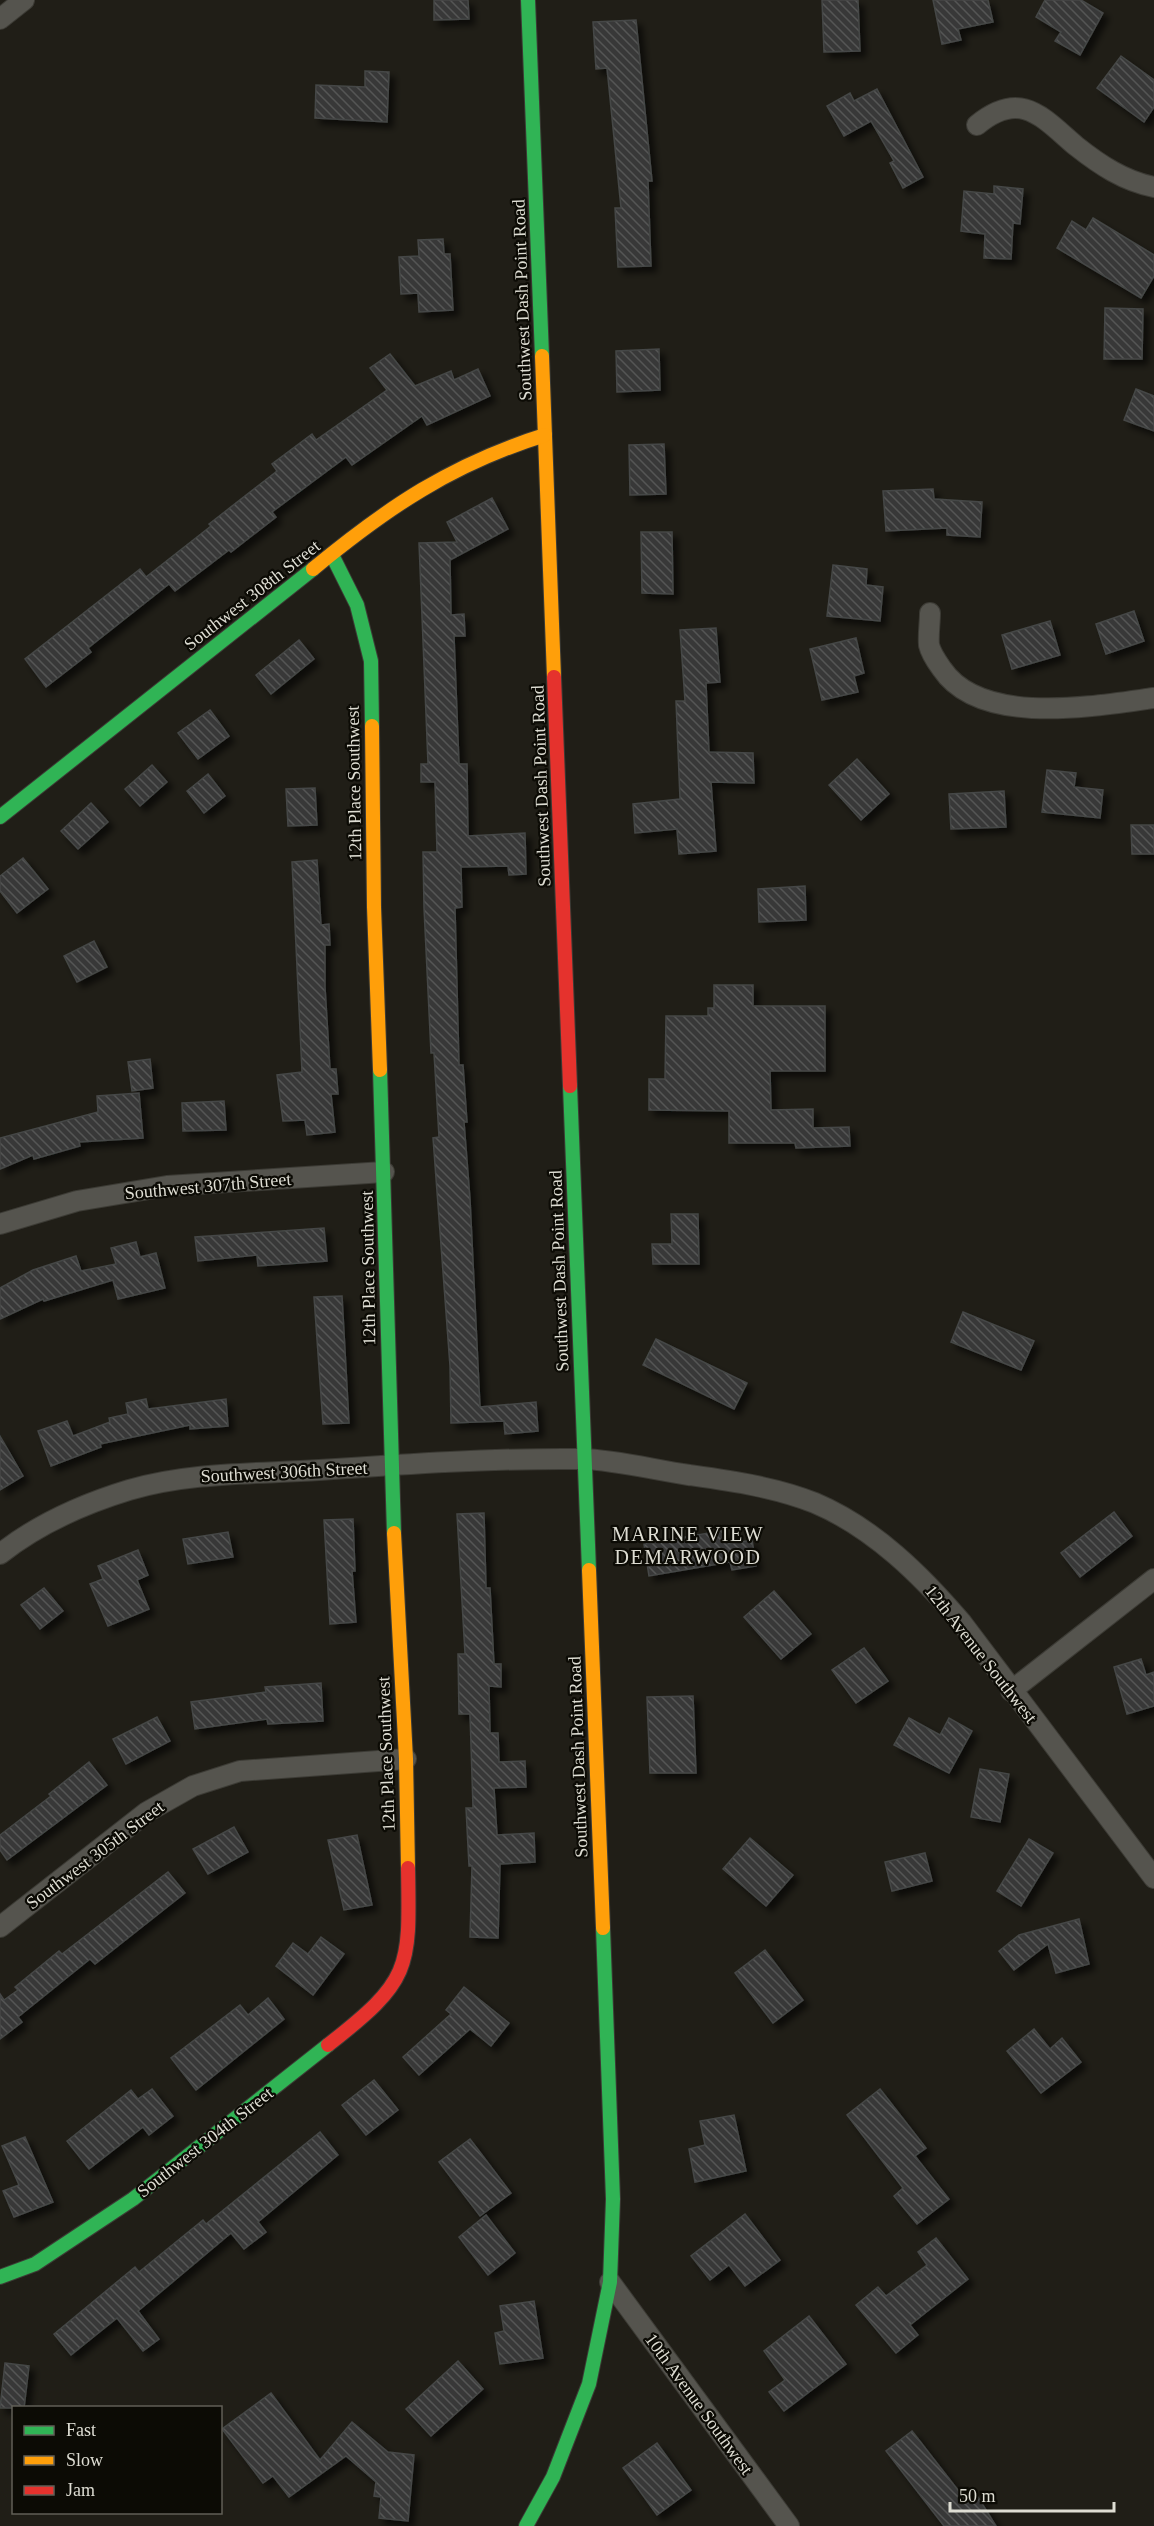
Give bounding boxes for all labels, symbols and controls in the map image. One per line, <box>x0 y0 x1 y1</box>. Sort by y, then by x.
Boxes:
street label: Southwest Dash Point Road <box>508 199 536 401</box>
street label: Southwest 308th Street <box>180 536 324 654</box>
street label: Southwest Dash Point Road <box>527 685 555 887</box>
street label: 12th Place Southwest <box>343 705 365 861</box>
street label: Southwest 307th Street <box>124 1169 292 1203</box>
street label: Southwest Dash Point Road <box>545 1170 573 1372</box>
street label: 12th Place Southwest <box>357 1190 379 1346</box>
street label: Southwest 306th Street <box>200 1458 368 1486</box>
district label: MARINE VIEW DEMARWOOD <box>612 1523 764 1568</box>
street label: 12th Avenue Southwest <box>921 1581 1041 1727</box>
street label: Southwest Dash Point Road <box>564 1656 592 1858</box>
street label: 12th Place Southwest <box>373 1676 399 1832</box>
street label: Southwest 305th Street <box>22 1797 168 1913</box>
street label: Southwest 304th Street <box>133 2083 277 2201</box>
street label: 10th Avenue Southwest <box>641 2329 757 2479</box>
legend <box>12 2406 222 2514</box>
text: Fast <box>66 2420 96 2440</box>
text: Slow <box>66 2450 103 2470</box>
scale bar <box>950 2475 1114 2513</box>
text: Jam <box>66 2480 95 2500</box>
text: 50 m <box>959 2486 996 2506</box>

